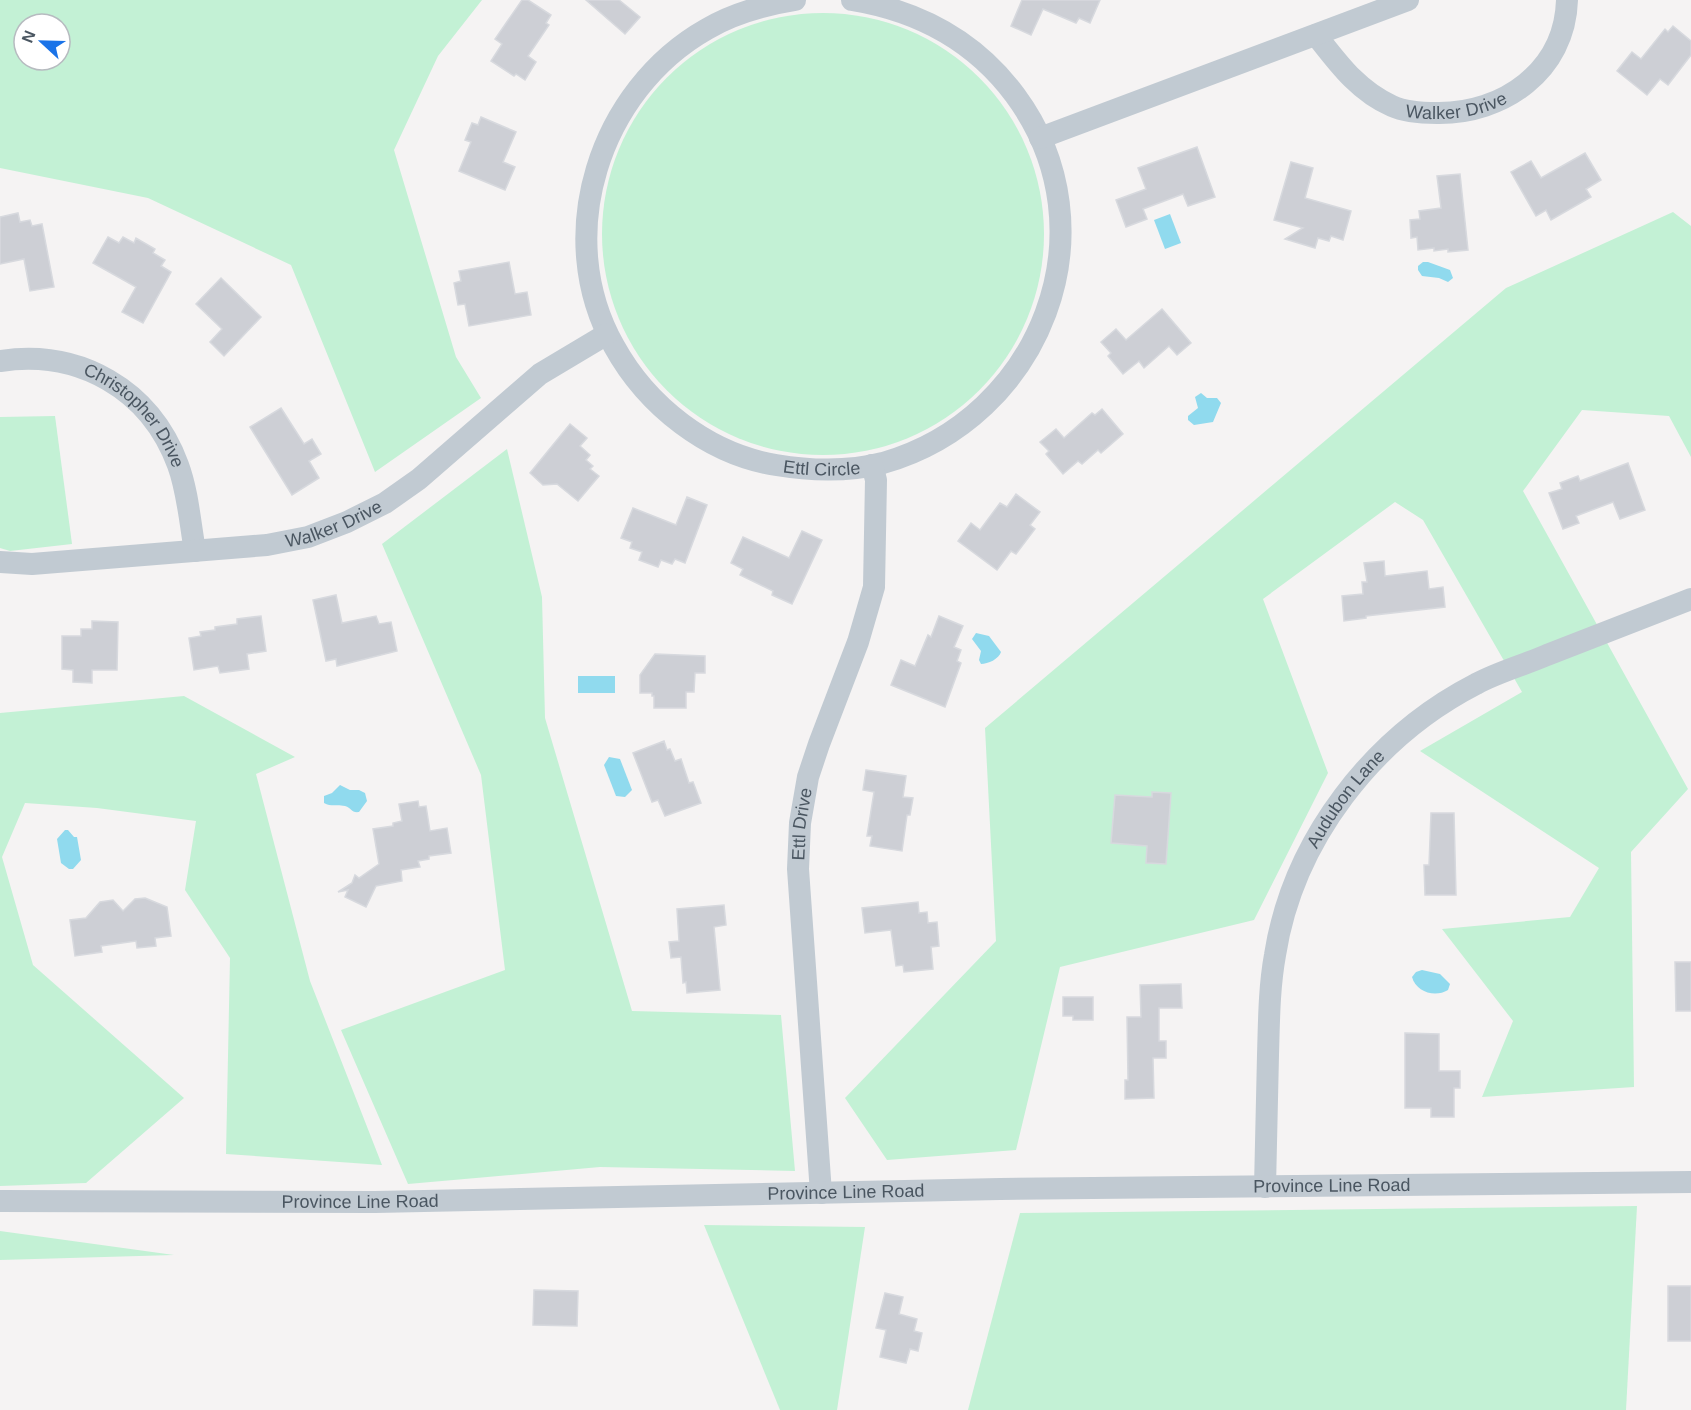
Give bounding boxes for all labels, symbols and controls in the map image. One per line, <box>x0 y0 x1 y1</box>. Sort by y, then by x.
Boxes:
north arrow <box>12 12 72 72</box>
text: N <box>19 28 39 45</box>
street label: Walker Drive <box>1405 88 1510 123</box>
street label: Christopher Drive <box>81 360 188 470</box>
street label: Ettl Circle <box>782 456 861 480</box>
street label: Walker Drive <box>284 496 385 551</box>
street label: Audubon Lane <box>1303 746 1389 851</box>
street label: Ettl Drive <box>788 786 816 861</box>
street label: Province Line Road <box>1253 1175 1411 1196</box>
street label: Province Line Road <box>767 1181 925 1204</box>
street label: Province Line Road <box>281 1191 439 1212</box>

